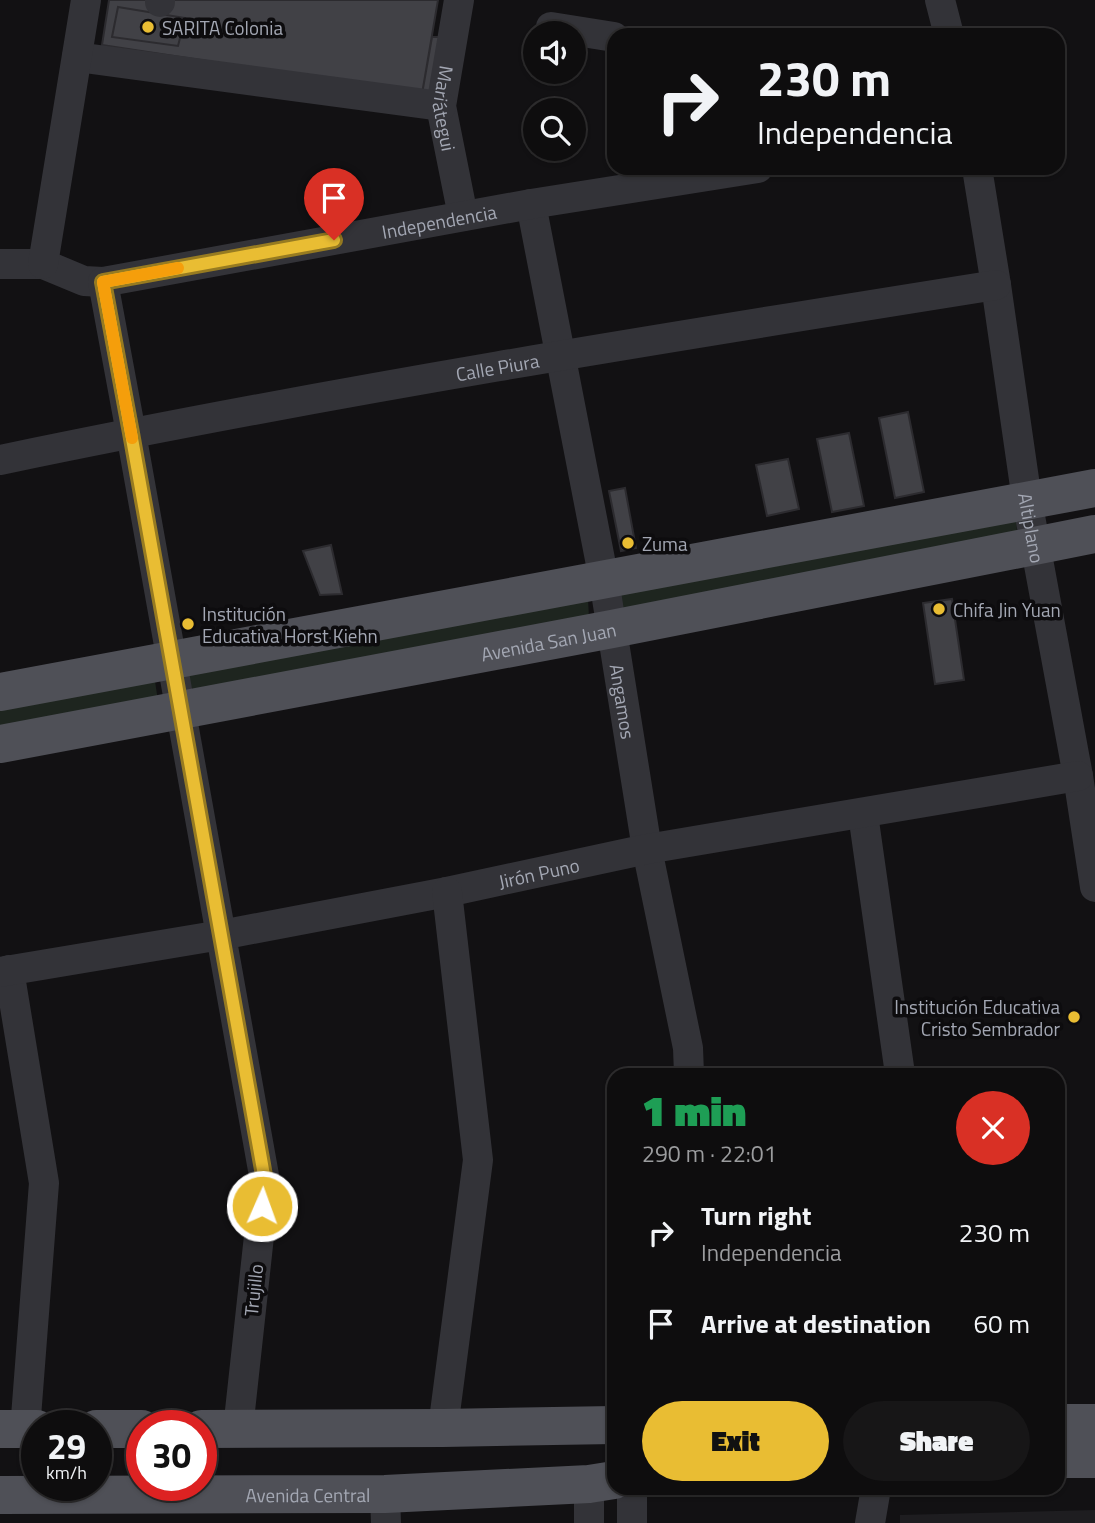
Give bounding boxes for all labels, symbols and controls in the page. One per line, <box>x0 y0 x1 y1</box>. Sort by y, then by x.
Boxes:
place label: SARITA Colonia <box>162 13 283 42</box>
marker: SARITA Colonia <box>140 19 156 35</box>
map controls <box>523 21 586 161</box>
button: sound <box>523 21 586 84</box>
text: 230 m <box>757 40 891 115</box>
icon: right <box>642 56 733 147</box>
street label: Mariátegui <box>426 64 464 153</box>
button: search <box>523 98 586 161</box>
text: Independencia <box>757 108 953 156</box>
pin <box>304 168 364 240</box>
icon: arrive <box>315 179 353 217</box>
street label: Independencia <box>379 196 499 245</box>
street label: Calle Piura <box>453 345 542 388</box>
street label: Altiplano <box>1012 491 1053 565</box>
place label: Zuma <box>642 529 688 558</box>
marker: Zuma <box>620 535 636 551</box>
place label: Chifa Jin Yuan <box>953 595 1061 624</box>
place label: Institución Educativa Horst Kiehn <box>202 599 378 650</box>
marker: Chifa Jin Yuan <box>931 601 947 617</box>
street label: Avenida San Juan <box>478 614 619 668</box>
marker: Institución Educativa Horst Kiehn <box>180 616 196 632</box>
street label: Angamos <box>603 662 644 741</box>
street label: Jirón Puno <box>496 849 582 895</box>
place label: Institución Educativa Cristo Sembrador <box>894 992 1060 1043</box>
marker: Institución Educativa Cristo Sembrador <box>1066 1009 1082 1025</box>
text: 1 min <box>642 1078 746 1142</box>
button: close <box>956 1091 1030 1165</box>
text: 290 m · 22:01 <box>642 1136 777 1171</box>
position arrow <box>225 1169 299 1243</box>
text: Turn right <box>701 1196 812 1235</box>
text: 230 m <box>959 1213 1030 1252</box>
icon: right <box>642 1214 680 1252</box>
text: Independencia <box>701 1235 842 1270</box>
street label: Trujillo <box>236 1263 270 1317</box>
text: Arrive at destination <box>701 1304 931 1343</box>
text: 60 m <box>973 1304 1030 1343</box>
icon: arrive <box>642 1305 680 1343</box>
button: Exit <box>642 1401 829 1481</box>
button: Share <box>843 1401 1030 1481</box>
speed limit sign: 30 <box>126 1410 217 1501</box>
text: 29 <box>47 1419 86 1473</box>
text: km/h <box>46 1459 87 1486</box>
street label: Avenida Central <box>246 1480 370 1509</box>

